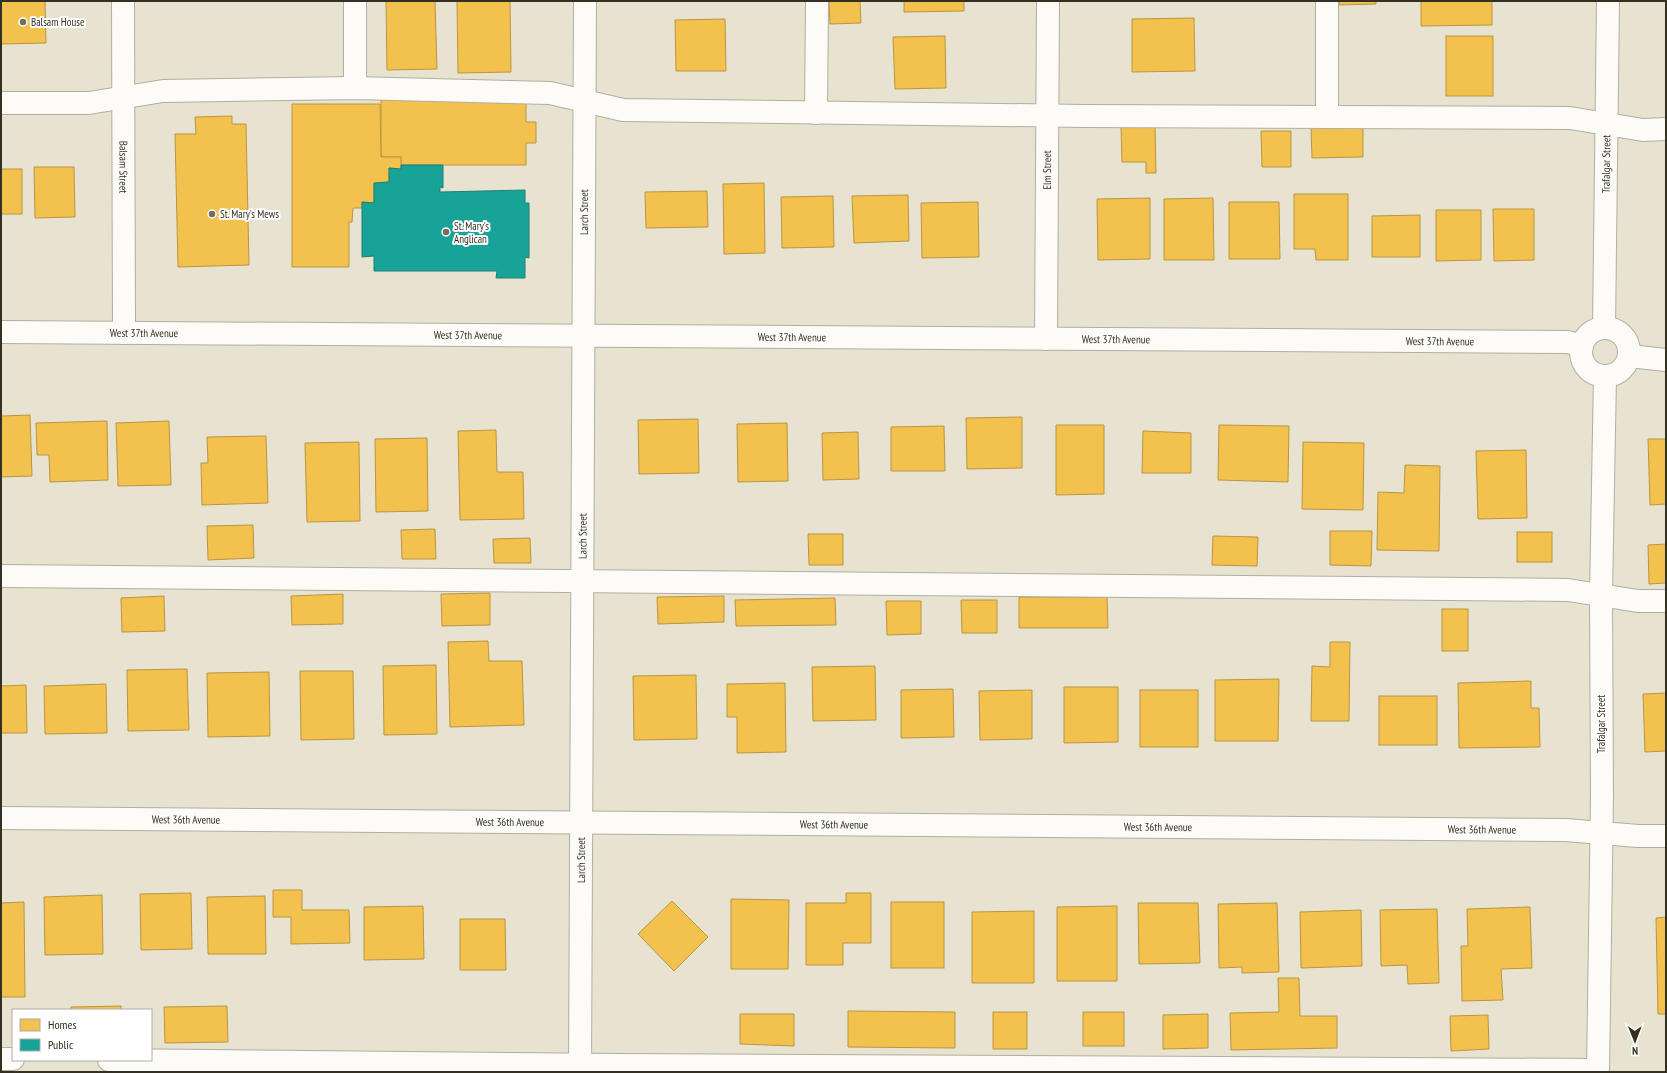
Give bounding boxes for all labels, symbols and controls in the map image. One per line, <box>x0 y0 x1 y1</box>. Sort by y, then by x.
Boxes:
place label: Balsam House <box>31 15 85 29</box>
marker: Balsam House <box>18 17 28 27</box>
street label: Trafalgar Street <box>1599 135 1613 193</box>
street label: Balsam Street <box>116 141 131 193</box>
street label: Elm Street <box>1040 150 1054 190</box>
street label: Larch Street <box>577 189 591 235</box>
place label: St. Mary's Mews <box>220 207 279 221</box>
marker: St. Mary's Mews <box>207 209 217 219</box>
place label: St. Mary's Anglican <box>454 219 489 246</box>
marker: St. Mary's Anglican <box>441 227 451 237</box>
street label: West 37th Avenue <box>110 326 179 340</box>
street label: West 37th Avenue <box>434 328 503 342</box>
street label: West 37th Avenue <box>758 330 827 344</box>
street label: West 37th Avenue <box>1082 332 1151 346</box>
street label: West 37th Avenue <box>1406 334 1475 348</box>
street label: Larch Street <box>575 513 590 559</box>
street label: Trafalgar Street <box>1594 695 1608 753</box>
street label: West 36th Avenue <box>152 812 221 827</box>
street label: West 36th Avenue <box>476 815 545 829</box>
street label: West 36th Avenue <box>800 817 869 832</box>
street label: West 36th Avenue <box>1124 820 1193 834</box>
street label: West 36th Avenue <box>1448 822 1517 837</box>
street label: Larch Street <box>574 837 588 883</box>
legend <box>12 1009 152 1061</box>
text: Homes <box>48 1017 76 1032</box>
north arrow <box>1615 1021 1655 1061</box>
text: Public <box>48 1037 74 1052</box>
text: N <box>1632 1044 1638 1058</box>

